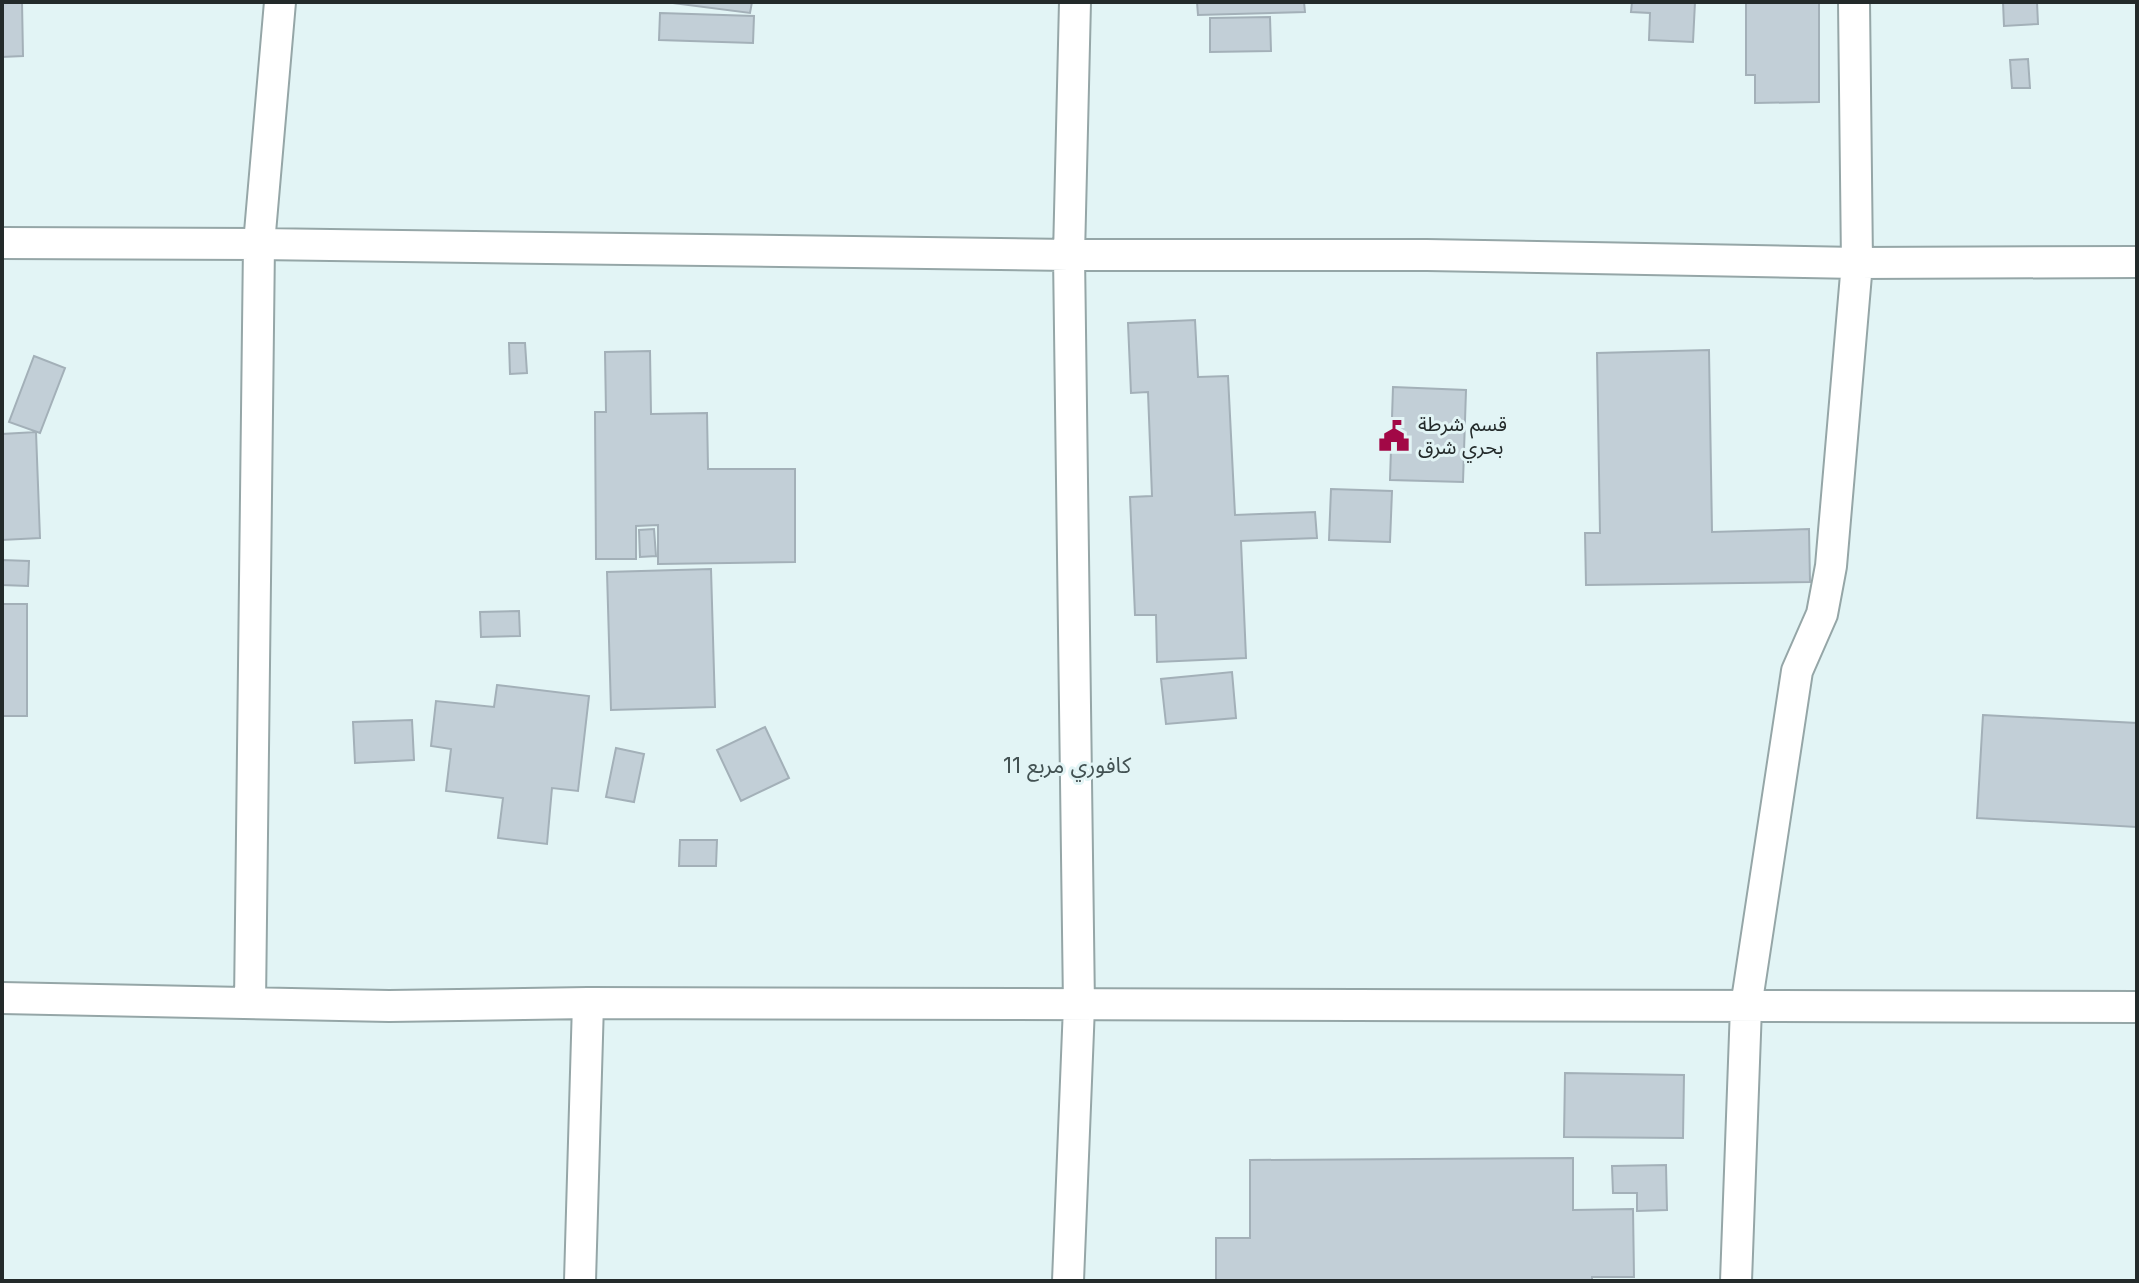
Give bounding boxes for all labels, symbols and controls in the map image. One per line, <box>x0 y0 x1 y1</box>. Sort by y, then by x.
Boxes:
place label: قسم شرطة بحري شرق <box>1418 412 1507 463</box>
public building icon: قسم شرطة بحري شرق <box>1377 419 1411 453</box>
district label: كافوري مربع 11 <box>1003 752 1132 782</box>

